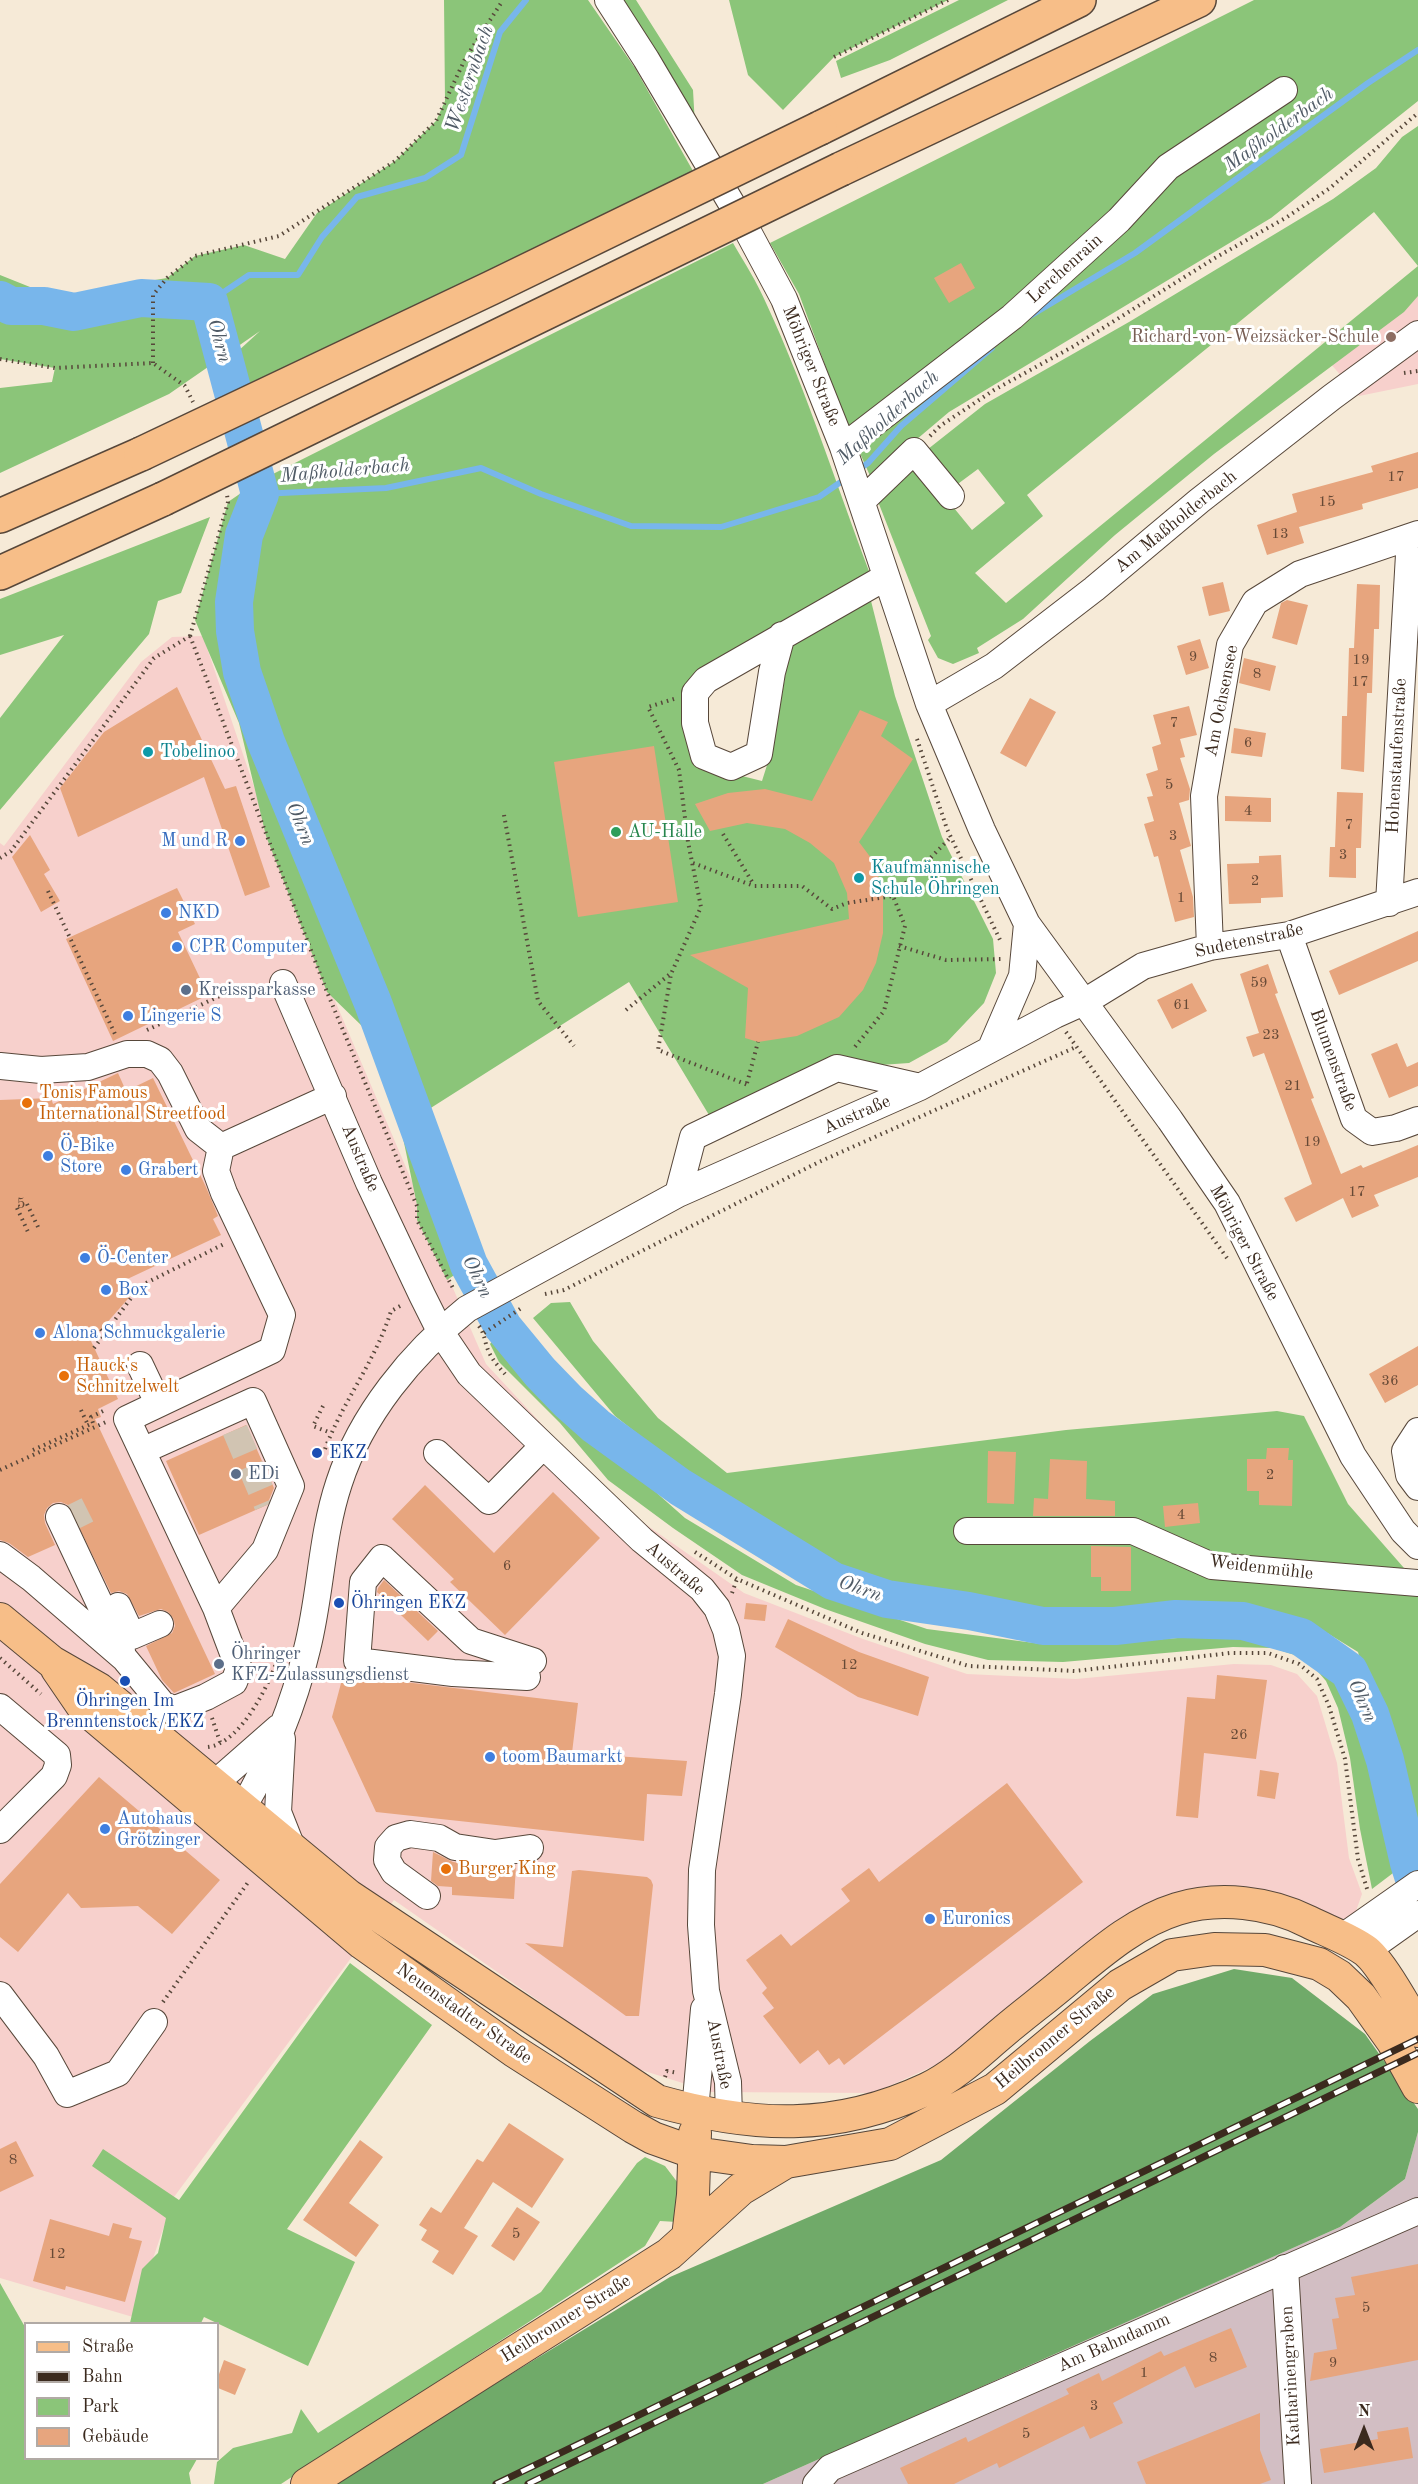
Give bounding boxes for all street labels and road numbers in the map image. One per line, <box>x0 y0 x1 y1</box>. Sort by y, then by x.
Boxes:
street label: Lerchenrain <box>1023 229 1107 309</box>
street label: Möhriger Straße <box>777 303 845 429</box>
street label: Am Maßholderbach <box>1111 466 1241 578</box>
street label: Am Ochsensee <box>1201 643 1243 759</box>
street label: Hohenstaufenstraße <box>1382 678 1412 834</box>
street label: Sudetenstraße <box>1193 919 1305 963</box>
street label: Blumenstraße <box>1304 1006 1362 1114</box>
street label: Austraße <box>820 1091 894 1139</box>
street label: Austraße <box>336 1121 384 1195</box>
street label: Möhriger Straße <box>1204 1181 1284 1305</box>
street label: Austraße <box>641 1537 709 1601</box>
street label: Weidenmühle <box>1208 1551 1314 1585</box>
street label: Neuenstadter Straße <box>392 1959 536 2069</box>
street label: Heilbronner Straße <box>991 1982 1119 2094</box>
street label: Austraße <box>702 2017 736 2091</box>
street label: Heilbronner Straße <box>497 2270 635 2368</box>
street label: Katharinengraben <box>1277 2305 1305 2447</box>
street label: Am Bahndamm <box>1054 2309 1174 2377</box>

